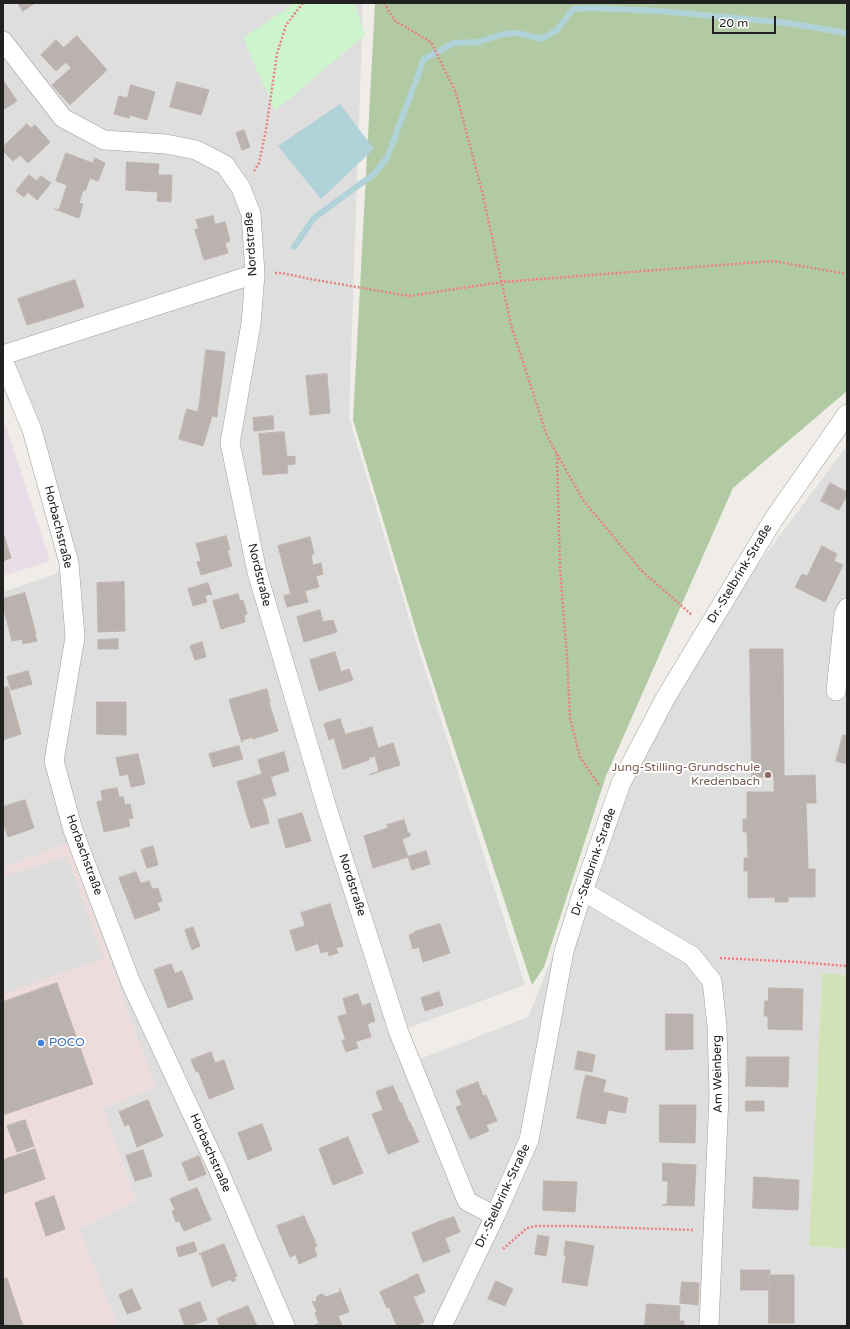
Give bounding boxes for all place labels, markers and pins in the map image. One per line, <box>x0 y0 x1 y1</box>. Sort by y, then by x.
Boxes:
place label: Jung-Stilling-Grundschule Kredenbach <box>612 761 760 789</box>
marker: Jung-Stilling-Grundschule Kredenbach <box>763 770 773 780</box>
place label: POCO <box>49 1036 85 1050</box>
marker: POCO <box>36 1038 46 1048</box>

